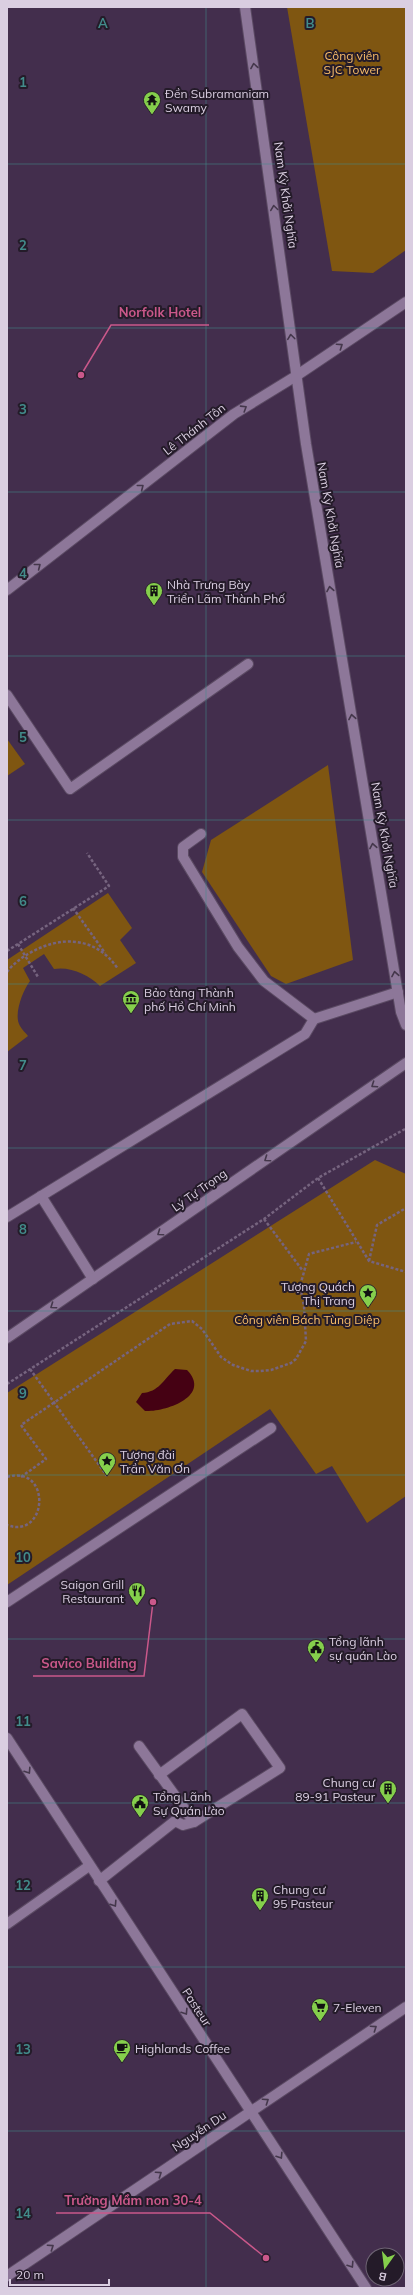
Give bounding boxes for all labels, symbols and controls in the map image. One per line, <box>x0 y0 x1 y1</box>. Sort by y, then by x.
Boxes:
text: A <box>98 15 108 31</box>
text: B <box>306 15 315 31</box>
park label: Công viên SJC Tower <box>324 48 381 77</box>
one-way arrow <box>250 63 259 69</box>
text: 1 <box>19 74 27 90</box>
place label: Đền Subramaniam Swamy <box>165 86 269 115</box>
temple icon: Đền Subramaniam Swamy <box>142 90 162 115</box>
street label: Nam Kỳ Khởi Nghĩa <box>271 141 301 249</box>
one-way arrow <box>270 205 279 211</box>
text: 2 <box>19 237 27 253</box>
callout: Norfolk Hotel <box>111 300 209 325</box>
text: Norfolk Hotel <box>119 304 201 320</box>
one-way arrow <box>287 334 296 340</box>
one-way arrow <box>336 343 343 351</box>
street label: Lê Thánh Tôn <box>160 400 228 458</box>
text: 3 <box>19 401 27 417</box>
one-way arrow <box>240 405 247 413</box>
street label: Nam Kỳ Khởi Nghĩa <box>314 461 348 569</box>
one-way arrow <box>136 484 143 491</box>
one-way arrow <box>33 564 40 571</box>
text: 4 <box>19 565 27 581</box>
place label: Nhà Trưng Bày Triển Lãm Thành Phố <box>167 577 285 606</box>
building icon: Nhà Trưng Bày Triển Lãm Thành Phố <box>144 581 164 606</box>
one-way arrow <box>326 586 335 592</box>
one-way arrow <box>348 714 357 720</box>
text: 5 <box>19 729 27 745</box>
street label: Nam Kỳ Khởi Nghĩa <box>368 781 402 889</box>
one-way arrow <box>369 842 378 849</box>
text: 6 <box>19 893 27 909</box>
one-way arrow <box>391 971 400 977</box>
place label: Bảo tàng Thành phố Hồ Chí Minh <box>144 985 236 1014</box>
museum icon: Bảo tàng Thành phố Hồ Chí Minh <box>121 989 141 1014</box>
text: 7 <box>19 1057 27 1073</box>
one-way arrow <box>371 1080 378 1088</box>
one-way arrow <box>264 1154 271 1161</box>
street label: Lý Tự Trọng <box>169 1166 229 1214</box>
text: 8 <box>19 1221 27 1237</box>
one-way arrow <box>157 1228 164 1235</box>
place label: Tượng Quách Thị Trang <box>281 1279 355 1308</box>
place icon: Tượng Quách Thị Trang <box>358 1283 378 1308</box>
one-way arrow <box>50 1301 57 1308</box>
park label: Công viên Bách Tùng Diệp <box>234 1312 380 1327</box>
text: 9 <box>19 1385 27 1401</box>
place label: Tượng đài Trần Văn Ơn <box>120 1447 190 1476</box>
place icon: Tượng đài Trần Văn Ơn <box>97 1451 117 1476</box>
text: 10 <box>15 1549 31 1565</box>
place label: Saigon Grill Restaurant <box>61 1577 124 1606</box>
restaurant icon: Saigon Grill Restaurant <box>127 1581 147 1606</box>
place label: Tổng lãnh sự quán Lào <box>329 1634 397 1663</box>
public building icon: Tổng lãnh sự quán Lào <box>306 1638 326 1663</box>
callout: Savico Building <box>33 1651 144 1676</box>
text: Savico Building <box>41 1655 137 1671</box>
text: 11 <box>15 1713 31 1729</box>
one-way arrow <box>24 1767 31 1774</box>
place label: Chung cư 89-91 Pasteur <box>295 1775 376 1804</box>
building icon: Chung cư 89-91 Pasteur <box>378 1779 398 1804</box>
place label: Tổng Lãnh Sự Quán Lào <box>153 1789 225 1818</box>
public building icon: Tổng Lãnh Sự Quán Lào <box>130 1793 150 1818</box>
text: 12 <box>15 1877 31 1893</box>
place label: Chung cư 95 Pasteur <box>273 1882 334 1911</box>
building icon: Chung cư 95 Pasteur <box>250 1886 270 1911</box>
one-way arrow <box>109 1900 117 1907</box>
street label: Pasteur <box>179 1985 215 2029</box>
supermarket icon: 7-Eleven <box>310 1997 330 2022</box>
place label: 7-Eleven <box>333 2000 382 2015</box>
one-way arrow <box>180 2008 187 2015</box>
one-way arrow <box>370 2025 377 2033</box>
cafe icon: Highlands Coffee <box>112 2038 132 2063</box>
text: 13 <box>15 2041 31 2057</box>
place label: Highlands Coffee <box>135 2041 230 2056</box>
one-way arrow <box>262 2098 269 2106</box>
street label: Nguyễn Du <box>169 2107 229 2155</box>
one-way arrow <box>275 2152 282 2159</box>
one-way arrow <box>154 2172 161 2179</box>
callout: Trường Mầm non 30-4 <box>56 2188 210 2213</box>
text: Trường Mầm non 30-4 <box>64 2192 202 2208</box>
text: 14 <box>15 2205 31 2221</box>
one-way arrow <box>47 2244 54 2252</box>
north arrow <box>365 2247 405 2287</box>
one-way arrow <box>346 2260 353 2267</box>
scale bar <box>10 2261 109 2287</box>
text: 20 m <box>16 2267 44 2282</box>
text: B <box>377 2269 388 2284</box>

